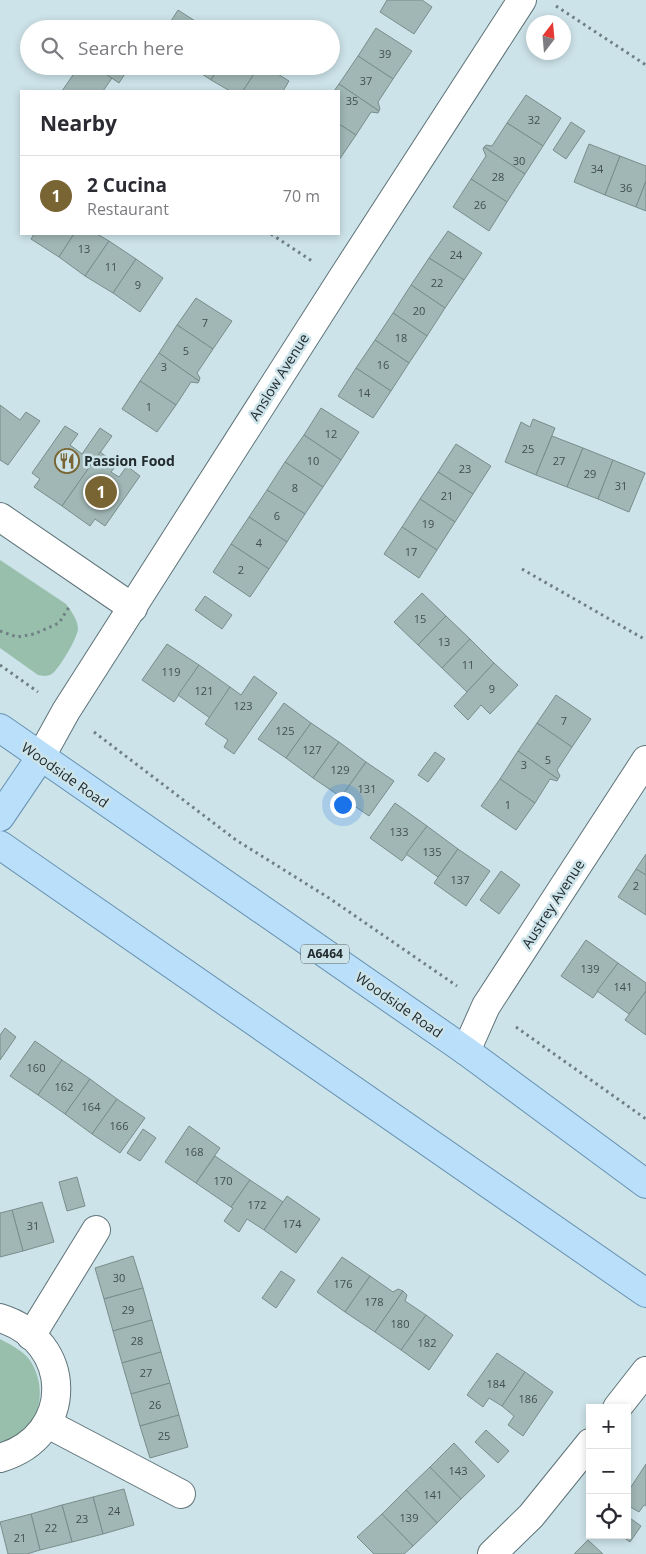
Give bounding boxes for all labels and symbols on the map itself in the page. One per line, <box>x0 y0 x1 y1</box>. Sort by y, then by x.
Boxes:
north arrow <box>526 15 571 60</box>
house number: 39 <box>379 46 391 61</box>
house number: 37 <box>360 73 372 88</box>
house number: 35 <box>346 93 358 108</box>
house number: 32 <box>528 112 540 127</box>
house number: 30 <box>513 153 525 168</box>
house number: 34 <box>591 161 604 176</box>
house number: 28 <box>492 169 504 184</box>
house number: 36 <box>620 180 632 195</box>
house number: 26 <box>474 197 486 212</box>
house number: 13 <box>78 241 90 256</box>
house number: 24 <box>450 247 463 262</box>
house number: 11 <box>105 259 117 274</box>
house number: 22 <box>431 275 443 290</box>
house number: 9 <box>135 277 141 292</box>
house number: 20 <box>413 303 425 318</box>
house number: 7 <box>202 315 208 330</box>
street label: Anslow Avenue <box>244 329 313 424</box>
house number: 18 <box>395 330 407 345</box>
house number: 5 <box>183 343 189 358</box>
house number: 16 <box>377 357 389 372</box>
house number: 3 <box>161 359 167 374</box>
house number: 14 <box>358 385 371 400</box>
house number: 1 <box>146 399 152 414</box>
house number: 12 <box>325 426 337 441</box>
house number: 25 <box>522 441 534 456</box>
restaurant icon: Passion Food <box>54 448 80 474</box>
place label: Passion Food <box>84 451 175 470</box>
house number: 10 <box>307 453 319 468</box>
house number: 27 <box>553 453 565 468</box>
house number: 23 <box>459 461 471 476</box>
house number: 29 <box>584 466 596 481</box>
pin: 1 <box>85 473 117 511</box>
house number: 31 <box>615 478 627 493</box>
house number: 8 <box>292 480 298 495</box>
house number: 21 <box>441 488 453 503</box>
house number: 6 <box>274 508 280 523</box>
house number: 19 <box>422 516 434 531</box>
house number: 4 <box>256 535 263 550</box>
house number: 17 <box>405 544 417 559</box>
house number: 2 <box>238 562 244 577</box>
house number: 15 <box>414 611 426 626</box>
house number: 13 <box>438 634 450 649</box>
house number: 11 <box>462 657 474 672</box>
house number: 119 <box>162 664 180 679</box>
house number: 9 <box>489 681 495 696</box>
house number: 121 <box>195 683 213 698</box>
house number: 123 <box>234 698 252 713</box>
house number: 7 <box>561 713 567 728</box>
house number: 125 <box>276 723 294 738</box>
street label: Woodside Road <box>18 738 113 812</box>
house number: 127 <box>303 742 321 757</box>
house number: 5 <box>545 752 551 767</box>
house number: 3 <box>521 757 527 772</box>
house number: 129 <box>331 762 349 777</box>
house number: 131 <box>358 781 376 796</box>
your location <box>330 792 356 818</box>
house number: 1 <box>505 797 511 812</box>
house number: 133 <box>390 824 408 839</box>
house number: 135 <box>423 844 441 859</box>
street label: Austrey Avenue <box>517 856 588 952</box>
house number: 137 <box>451 872 469 887</box>
house number: 2 <box>633 878 639 893</box>
road number: A6464 <box>301 944 349 964</box>
house number: 139 <box>581 961 599 976</box>
street label: Woodside Road <box>352 968 447 1042</box>
house number: 141 <box>614 979 632 994</box>
house number: 160 <box>27 1060 45 1075</box>
house number: 162 <box>55 1079 73 1094</box>
house number: 164 <box>82 1099 101 1114</box>
house number: 166 <box>110 1118 128 1133</box>
house number: 168 <box>185 1144 203 1159</box>
house number: 170 <box>214 1173 232 1188</box>
house number: 172 <box>248 1197 266 1212</box>
house number: 174 <box>283 1216 302 1231</box>
house number: 31 <box>27 1218 39 1233</box>
house number: 30 <box>113 1270 125 1285</box>
house number: 176 <box>334 1276 352 1291</box>
house number: 178 <box>365 1294 383 1309</box>
house number: 29 <box>122 1302 134 1317</box>
house number: 180 <box>391 1316 409 1331</box>
house number: 28 <box>131 1333 143 1348</box>
house number: 182 <box>418 1335 436 1350</box>
house number: 27 <box>140 1365 152 1380</box>
house number: 184 <box>487 1376 506 1391</box>
house number: 186 <box>519 1391 537 1406</box>
house number: 26 <box>149 1397 161 1412</box>
house number: 25 <box>158 1428 170 1443</box>
house number: 143 <box>449 1463 467 1478</box>
house number: 141 <box>424 1487 442 1502</box>
house number: 24 <box>108 1503 121 1518</box>
house number: 139 <box>400 1510 418 1525</box>
house number: 23 <box>76 1511 88 1526</box>
house number: 22 <box>45 1520 57 1535</box>
house number: 21 <box>14 1530 26 1545</box>

